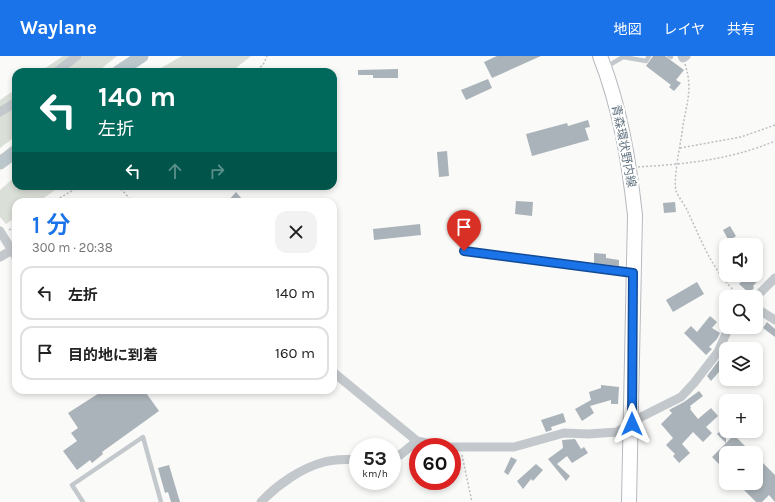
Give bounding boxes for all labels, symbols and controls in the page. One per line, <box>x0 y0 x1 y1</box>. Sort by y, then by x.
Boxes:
text: Waylane <box>20 17 97 39</box>
text: 地図 <box>613 21 641 38</box>
text: レイヤ <box>663 21 705 38</box>
text: 共有 <box>727 21 755 38</box>
text: 140 m <box>98 80 176 113</box>
icon: left <box>32 84 84 136</box>
street label: 青森環状野内線 <box>609 103 639 189</box>
text: 左折 <box>98 118 134 140</box>
icon: left <box>122 160 144 182</box>
icon: ahead <box>164 160 186 182</box>
icon: right <box>206 160 228 182</box>
pin <box>447 210 481 251</box>
text: 1 分 <box>32 211 70 239</box>
button: close <box>275 211 317 253</box>
icon: arrive <box>453 216 475 238</box>
map controls <box>719 238 763 490</box>
button: sound <box>719 238 763 282</box>
text: 300 m · 20:38 <box>32 240 113 255</box>
icon: left <box>34 282 56 304</box>
text: 140 m <box>275 284 315 302</box>
text: 左折 <box>68 286 98 304</box>
button: search <box>719 290 763 334</box>
icon: arrive <box>34 342 56 364</box>
button: layers <box>719 342 763 386</box>
text: 160 m <box>275 344 315 362</box>
text: 目的地に到着 <box>68 346 158 364</box>
button: + <box>719 394 763 438</box>
position arrow <box>611 403 653 445</box>
speed limit sign: 60 <box>409 438 461 490</box>
button: − <box>719 446 763 490</box>
text: 53 <box>363 447 387 470</box>
text: km/h <box>362 468 388 480</box>

